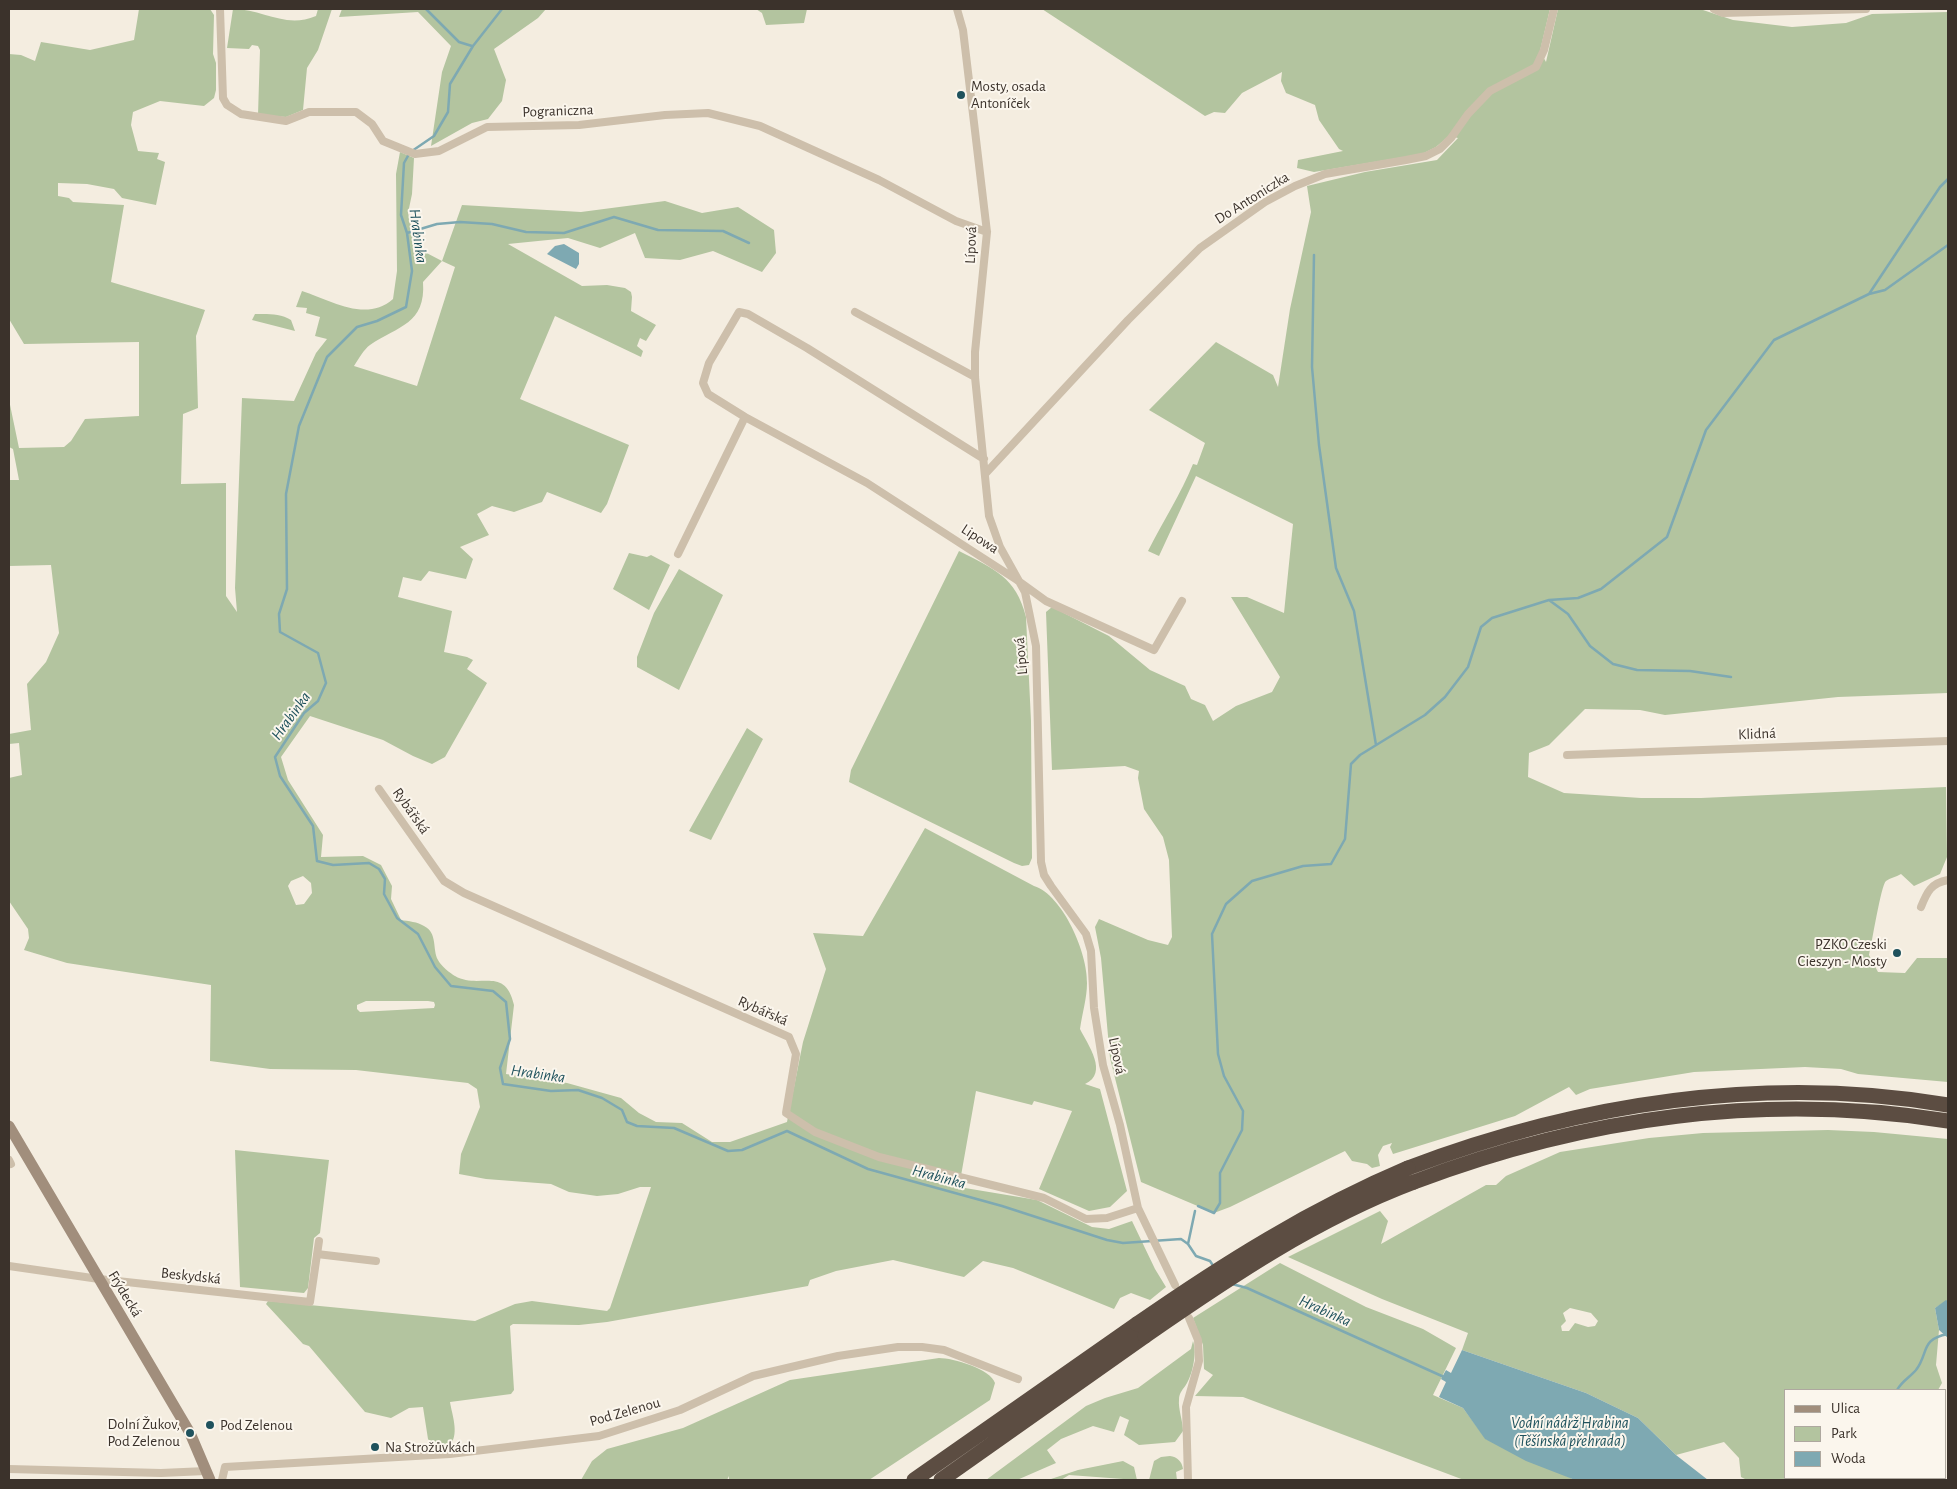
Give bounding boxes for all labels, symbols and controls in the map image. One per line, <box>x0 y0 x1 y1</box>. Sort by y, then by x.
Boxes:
place label: Mosty, osada Antoníček <box>971 77 1046 112</box>
marker: Mosty, osada Antoníček <box>955 89 967 101</box>
street label: Pograniczna <box>522 101 594 121</box>
street label: Do Antoniczka <box>1211 168 1293 228</box>
water label: Hrabinka <box>405 208 431 264</box>
street label: Lípová <box>961 226 981 264</box>
street label: Lipowa <box>958 520 1002 558</box>
street label: Lípová <box>1010 636 1032 676</box>
water label: Hrabinka <box>267 688 315 744</box>
street label: Klidná <box>1738 724 1776 744</box>
street label: Rybářská <box>388 784 434 838</box>
place label: PZKO Czeski Cieszyn - Mosty <box>1798 935 1887 970</box>
marker: PZKO Czeski Cieszyn - Mosty <box>1891 947 1903 959</box>
street label: Rybářská <box>735 992 791 1030</box>
street label: Lípová <box>1104 1036 1130 1076</box>
water label: Hrabinka <box>510 1061 566 1087</box>
water label: Hrabinka <box>910 1161 968 1193</box>
street label: Beskydská <box>160 1264 222 1288</box>
street label: Frýdecká <box>104 1268 146 1320</box>
water label: Hrabinka <box>1296 1291 1354 1331</box>
legend <box>1784 1389 1947 1479</box>
street label: Pod Zelenou <box>588 1393 662 1431</box>
text: Ulica <box>1831 1401 1860 1416</box>
water label: Vodní nádrž Hrabina (Těšínská přehrada) <box>1511 1413 1629 1451</box>
place label: Dolní Žukov, Pod Zelenou <box>107 1415 180 1450</box>
place label: Pod Zelenou <box>220 1416 293 1434</box>
marker: Pod Zelenou <box>204 1419 216 1431</box>
text: Park <box>1831 1426 1857 1441</box>
marker: Dolní Žukov, Pod Zelenou <box>184 1427 196 1439</box>
place label: Na Strožůvkách <box>385 1438 475 1456</box>
marker: Na Strožůvkách <box>369 1441 381 1453</box>
text: Woda <box>1831 1451 1866 1466</box>

